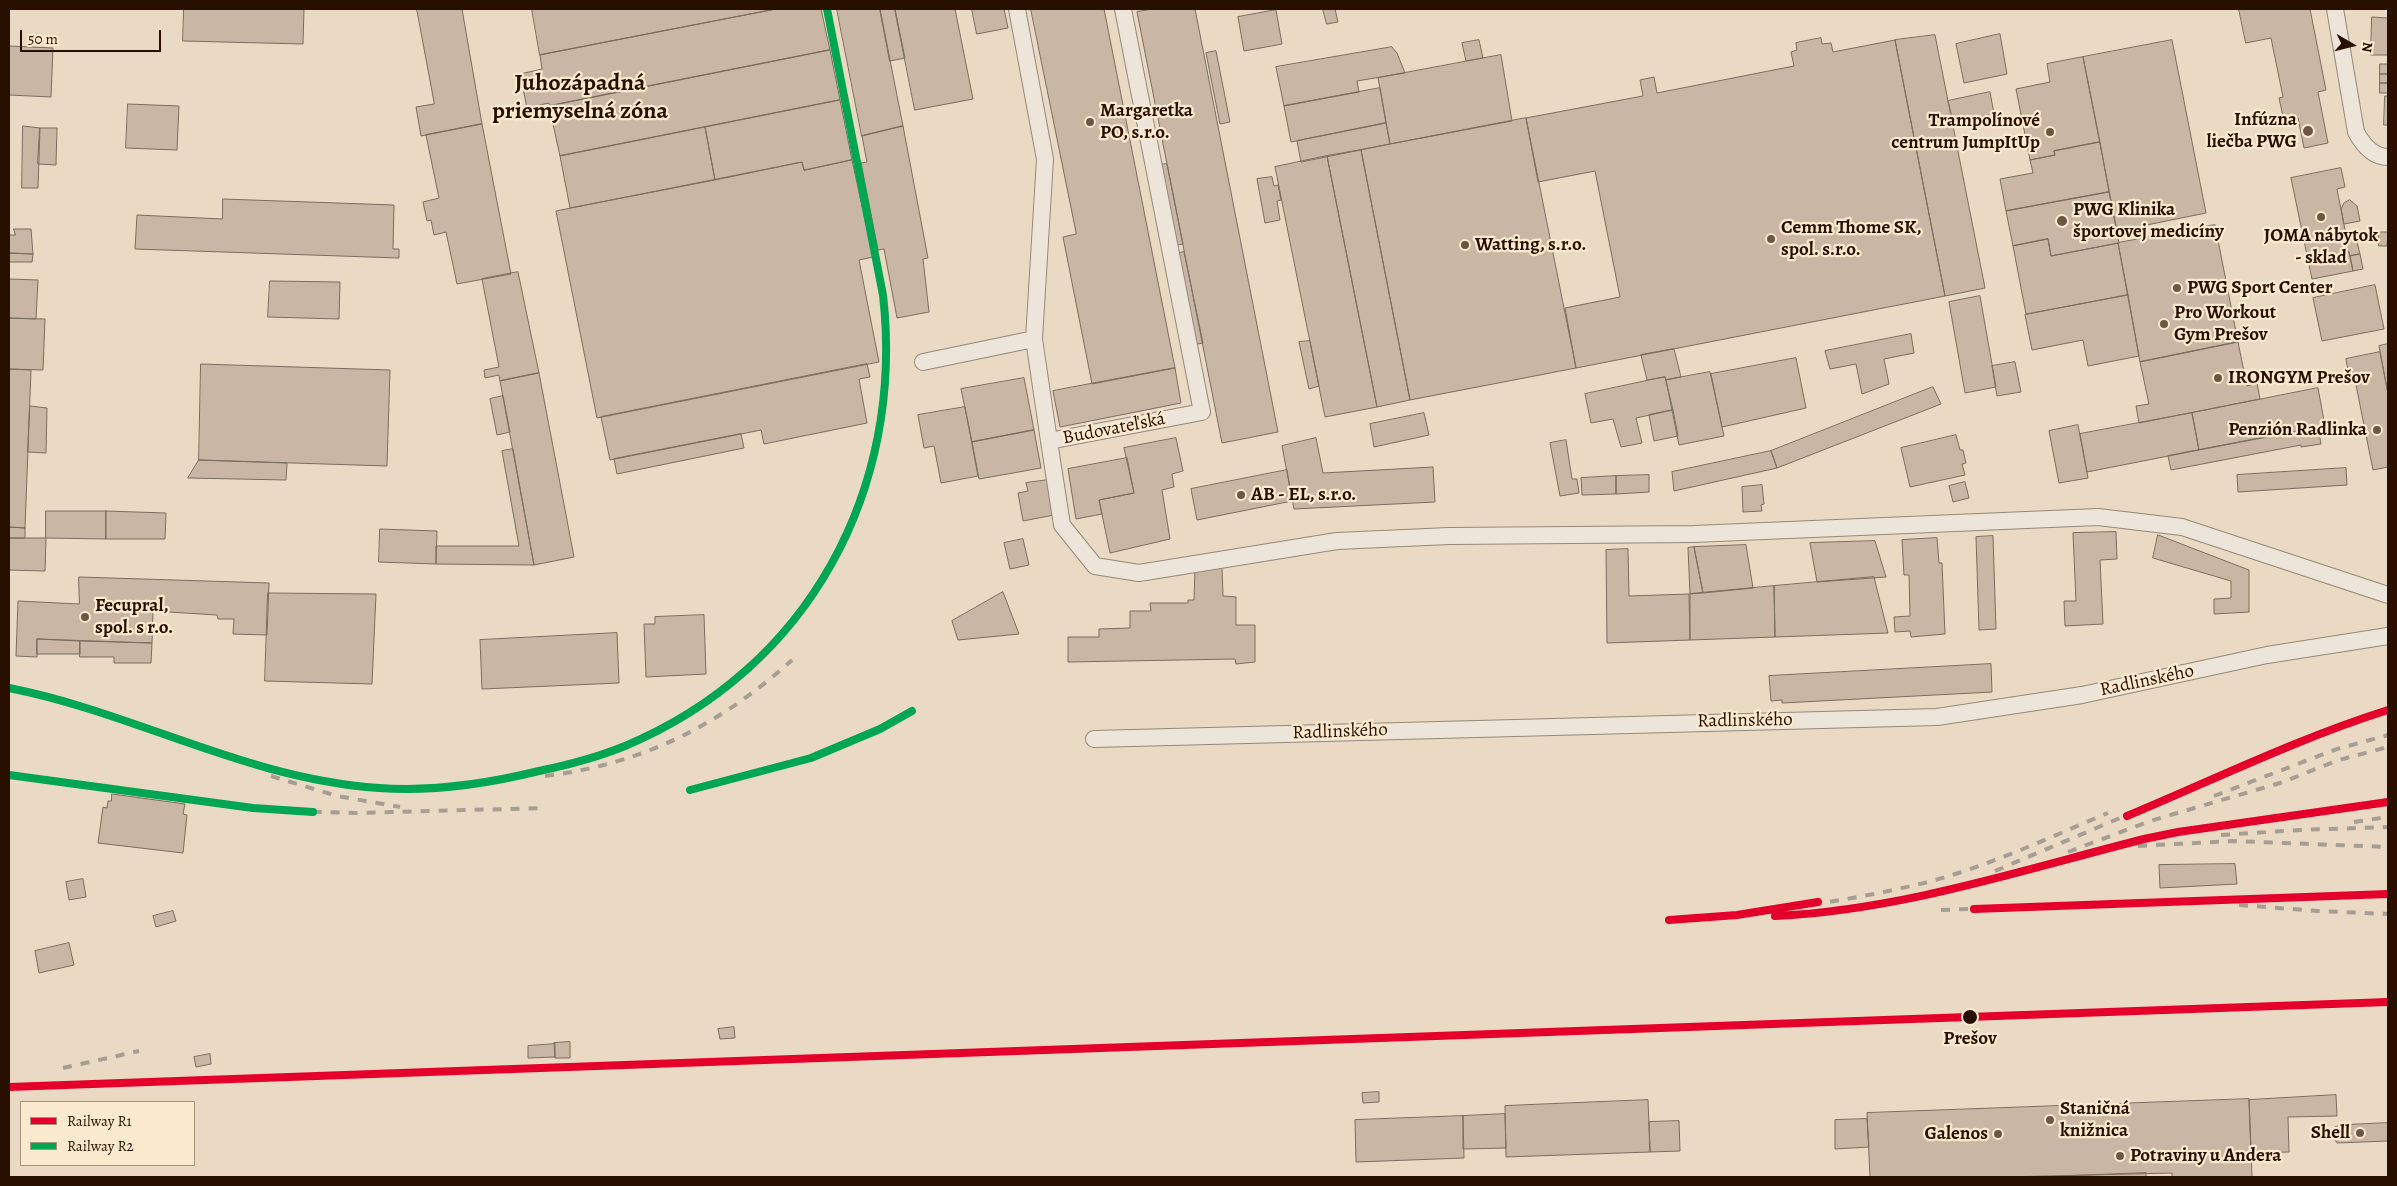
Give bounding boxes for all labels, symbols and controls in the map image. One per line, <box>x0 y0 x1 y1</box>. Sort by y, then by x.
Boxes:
scale bar <box>22 20 164 52</box>
north arrow <box>2327 20 2377 70</box>
text: 50 m <box>28 29 58 49</box>
text: N <box>2357 41 2377 54</box>
district label: Juhozápadná priemyselná zóna <box>492 70 668 126</box>
place label: Margaretka PO, s.r.o. <box>1100 100 1193 144</box>
place label: Infúzna liečba PWG <box>2206 109 2297 153</box>
place label: Trampolínové centrum JumpItUp <box>1891 110 2040 154</box>
marker: Margaretka PO, s.r.o. <box>1084 116 1096 128</box>
marker: Infúzna liečba PWG <box>2301 124 2315 138</box>
marker: Trampolínové centrum JumpItUp <box>2044 126 2056 138</box>
place label: PWG Klinika športovej medicíny <box>2073 199 2224 243</box>
marker: JOMA nábytok - sklad <box>2315 211 2327 223</box>
marker: PWG Klinika športovej medicíny <box>2055 214 2069 228</box>
place label: Cemm Thome SK, spol. s.r.o. <box>1781 217 1922 261</box>
place label: JOMA nábytok - sklad <box>2264 225 2378 269</box>
marker: Cemm Thome SK, spol. s.r.o. <box>1765 233 1777 245</box>
place label: Watting, s.r.o. <box>1475 234 1586 256</box>
marker: Watting, s.r.o. <box>1459 239 1471 251</box>
place label: PWG Sport Center <box>2187 277 2333 299</box>
marker: PWG Sport Center <box>2171 282 2183 294</box>
place label: Pro Workout Gym Prešov <box>2174 302 2276 346</box>
marker: Pro Workout Gym Prešov <box>2158 318 2170 330</box>
place label: IRONGYM Prešov <box>2228 367 2370 389</box>
marker: IRONGYM Prešov <box>2212 372 2224 384</box>
street label: Budovateľská <box>1061 408 1167 450</box>
place label: Penzión Radlinka <box>2228 419 2367 441</box>
marker: Penzión Radlinka <box>2371 424 2383 436</box>
place label: AB - EL, s.r.o. <box>1251 484 1356 506</box>
marker: AB - EL, s.r.o. <box>1235 489 1247 501</box>
place label: Fecupral, spol. s r.o. <box>95 595 173 639</box>
marker: Fecupral, spol. s r.o. <box>79 611 91 623</box>
street label: Radlinského <box>2098 660 2196 702</box>
street label: Radlinského <box>1697 709 1793 733</box>
street label: Radlinského <box>1292 719 1388 745</box>
marker: Prešov <box>1961 1008 1979 1026</box>
place label: Prešov <box>1943 1028 1997 1050</box>
place label: Staničná knižnica <box>2060 1098 2130 1142</box>
legend <box>20 1101 195 1166</box>
text: Railway R1 <box>67 1111 132 1131</box>
marker: Staničná knižnica <box>2044 1114 2056 1126</box>
place label: Shell <box>2311 1122 2350 1144</box>
place label: Galenos <box>1925 1123 1988 1145</box>
marker: Shell <box>2354 1127 2366 1139</box>
marker: Galenos <box>1992 1128 2004 1140</box>
text: Railway R2 <box>67 1136 134 1156</box>
place label: Potraviny u Andera <box>2130 1145 2281 1167</box>
marker: Potraviny u Andera <box>2114 1150 2126 1162</box>

